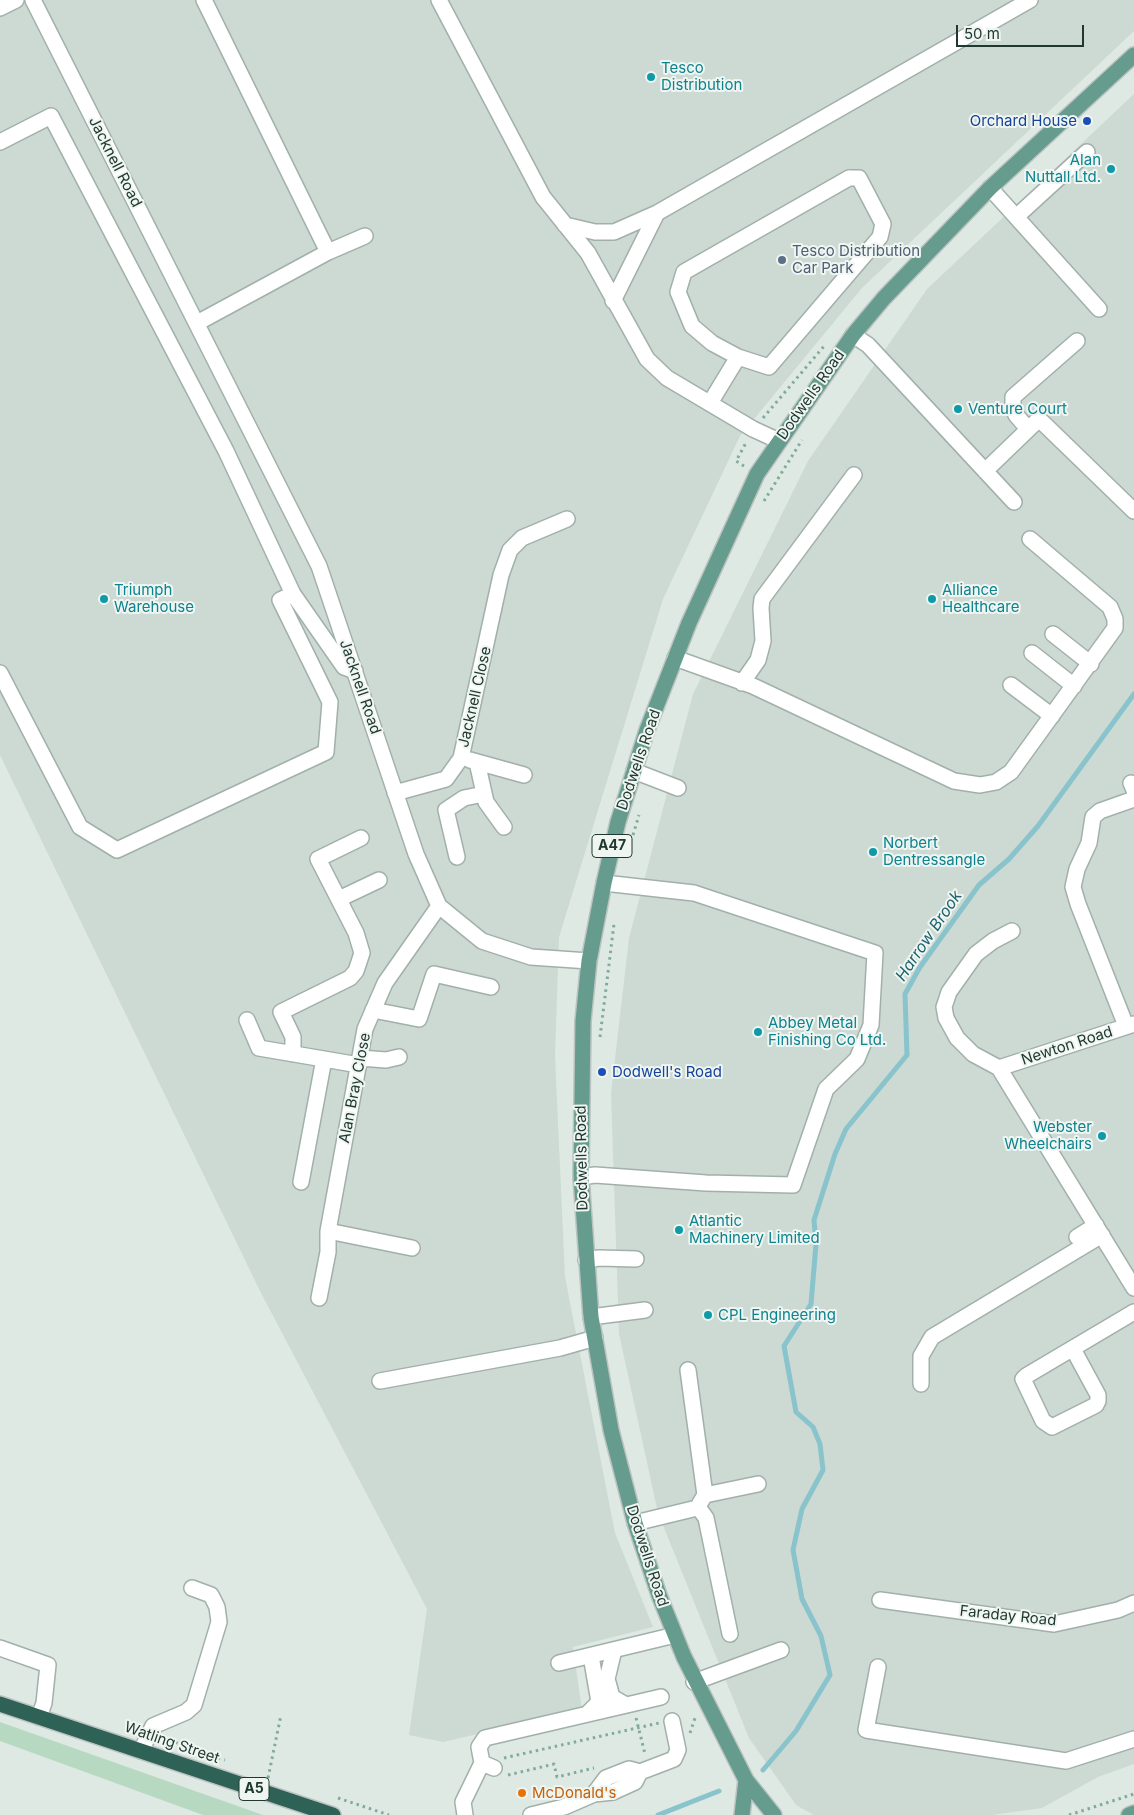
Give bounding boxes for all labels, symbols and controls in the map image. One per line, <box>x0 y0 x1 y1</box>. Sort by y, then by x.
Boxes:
scale bar <box>959 15 1086 47</box>
text: 50 m <box>964 24 1000 43</box>
place label: Tesco Distribution <box>661 59 742 94</box>
marker: Tesco Distribution <box>645 71 657 83</box>
place label: Orchard House <box>970 112 1077 130</box>
street label: Jacknell Road <box>84 114 146 210</box>
marker: Orchard House <box>1081 115 1093 127</box>
place label: Alan Nuttall Ltd. <box>1025 151 1101 186</box>
marker: Alan Nuttall Ltd. <box>1105 163 1117 175</box>
place label: Tesco Distribution Car Park <box>792 242 920 277</box>
marker: Tesco Distribution Car Park <box>776 254 788 266</box>
street label: Dodwells Road <box>773 347 849 443</box>
place label: Venture Court <box>968 400 1067 418</box>
marker: Venture Court <box>952 403 964 415</box>
place label: Triumph Warehouse <box>114 581 194 616</box>
place label: Alliance Healthcare <box>942 581 1019 616</box>
marker: Triumph Warehouse <box>98 593 110 605</box>
marker: Alliance Healthcare <box>926 593 938 605</box>
street label: Jacknell Road <box>335 637 385 737</box>
street label: Jacknell Close <box>455 645 495 749</box>
street label: Dodwells Road <box>613 707 665 813</box>
road number: A47 <box>592 834 632 858</box>
place label: Norbert Dentressangle <box>883 834 985 869</box>
marker: Norbert Dentressangle <box>867 846 879 858</box>
water label: Harrow Brook <box>892 887 966 985</box>
place label: Abbey Metal Finishing Co Ltd. <box>768 1014 886 1049</box>
street label: Newton Road <box>1019 1023 1115 1069</box>
marker: Abbey Metal Finishing Co Ltd. <box>752 1026 764 1038</box>
street label: Alan Bray Close <box>335 1031 375 1145</box>
place label: Dodwell's Road <box>612 1063 722 1081</box>
marker: Dodwell's Road <box>596 1066 608 1078</box>
street label: Dodwells Road <box>572 1105 592 1211</box>
place label: Webster Wheelchairs <box>1004 1118 1092 1153</box>
marker: Webster Wheelchairs <box>1096 1130 1108 1142</box>
place label: Atlantic Machinery Limited <box>689 1212 820 1247</box>
marker: Atlantic Machinery Limited <box>673 1224 685 1236</box>
place label: CPL Engineering <box>718 1306 836 1324</box>
marker: CPL Engineering <box>702 1309 714 1321</box>
street label: Dodwells Road <box>622 1503 672 1609</box>
street label: Faraday Road <box>959 1602 1057 1630</box>
street label: Watling Street <box>122 1718 222 1768</box>
road number: A5 <box>239 1778 269 1800</box>
place label: McDonald's <box>532 1784 616 1802</box>
marker: McDonald's <box>516 1787 528 1799</box>

